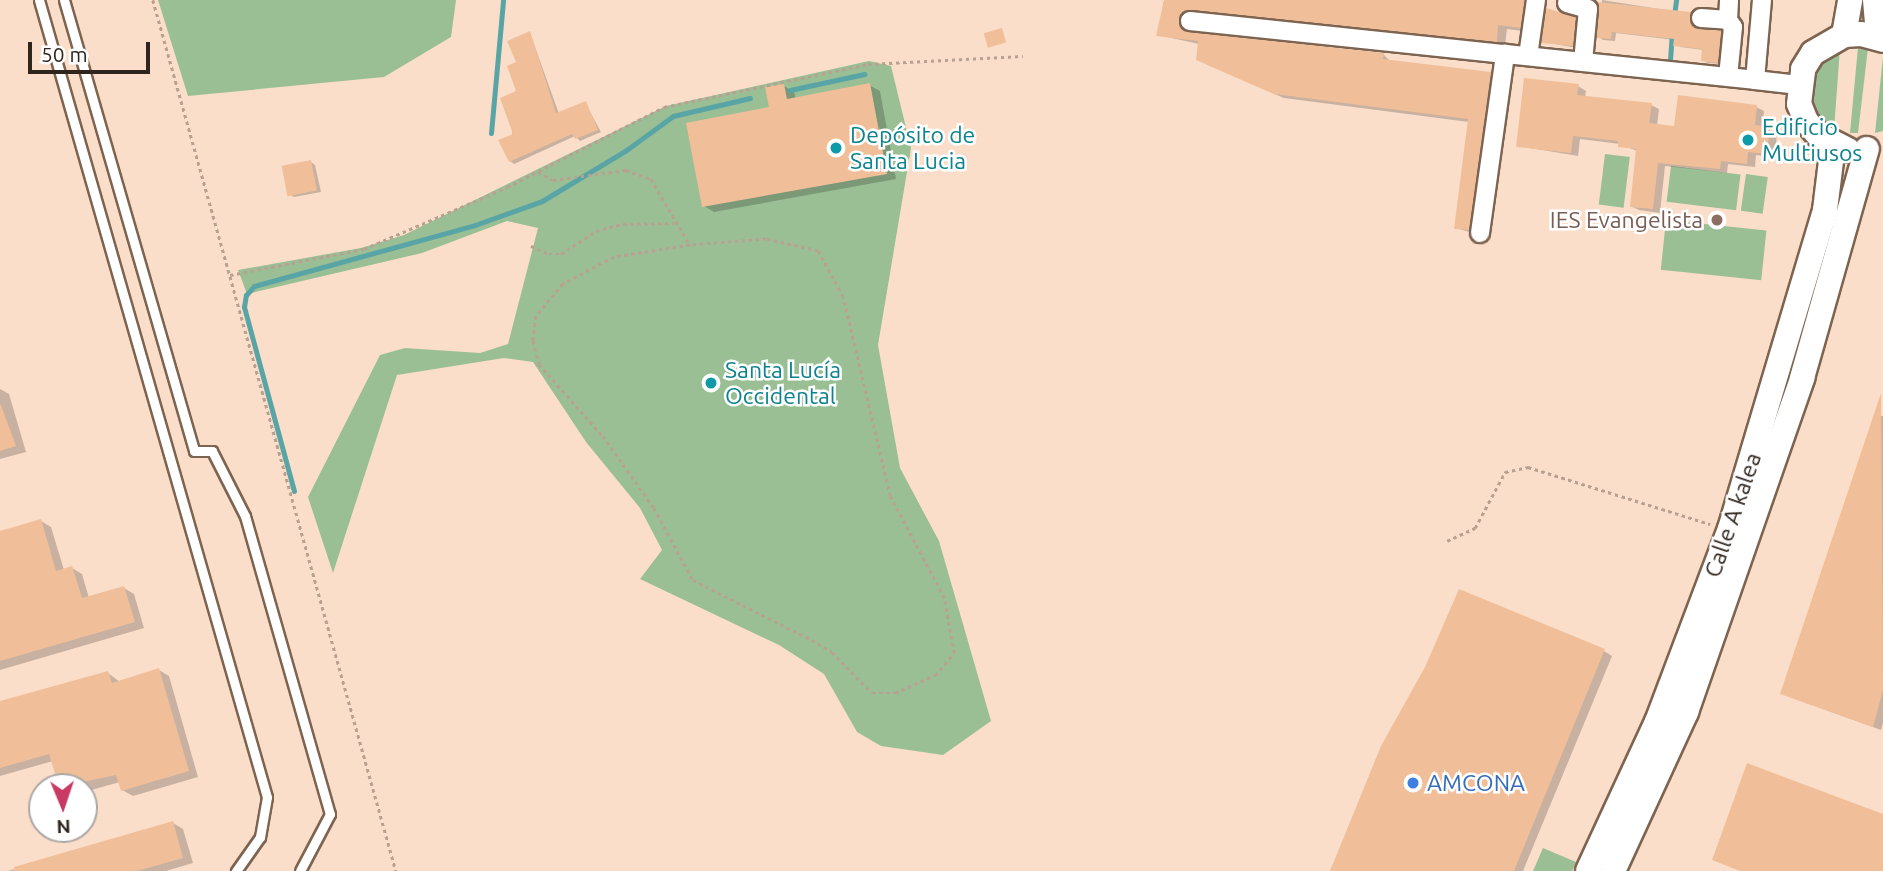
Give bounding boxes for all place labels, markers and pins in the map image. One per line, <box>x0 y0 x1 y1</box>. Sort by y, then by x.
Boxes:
place label: Edificio Multiusos <box>1762 113 1862 167</box>
place label: Depósito de Santa Lucia <box>850 121 975 175</box>
marker: Edificio Multiusos <box>1740 132 1756 148</box>
marker: Depósito de Santa Lucia <box>828 140 844 156</box>
place label: IES Evangelista <box>1550 206 1703 234</box>
marker: IES Evangelista <box>1709 212 1725 228</box>
place label: Santa Lucía Occidental <box>725 356 841 410</box>
marker: Santa Lucía Occidental <box>703 375 719 391</box>
place label: AMCONA <box>1427 769 1525 797</box>
marker: AMCONA <box>1405 775 1421 791</box>

